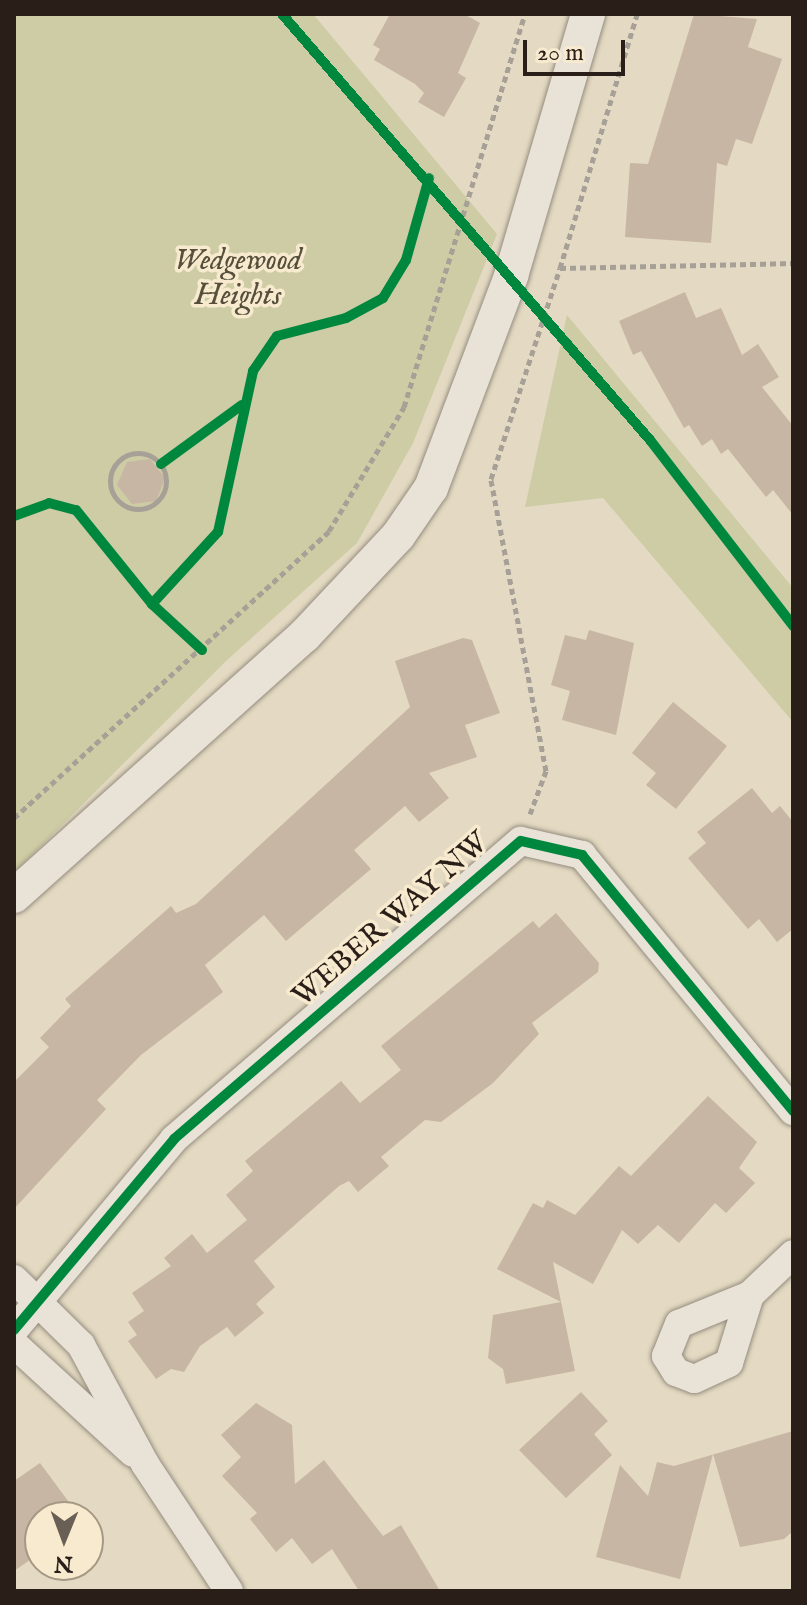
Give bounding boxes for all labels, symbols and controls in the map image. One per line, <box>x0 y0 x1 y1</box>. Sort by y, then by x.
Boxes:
scale bar <box>527 24 629 74</box>
text: 20 m <box>537 38 584 69</box>
park label: Wedgewood Heights <box>174 243 302 314</box>
street label: WEBER WAY NW <box>286 825 496 1015</box>
north arrow <box>24 1501 104 1581</box>
text: N <box>54 1549 73 1577</box>

